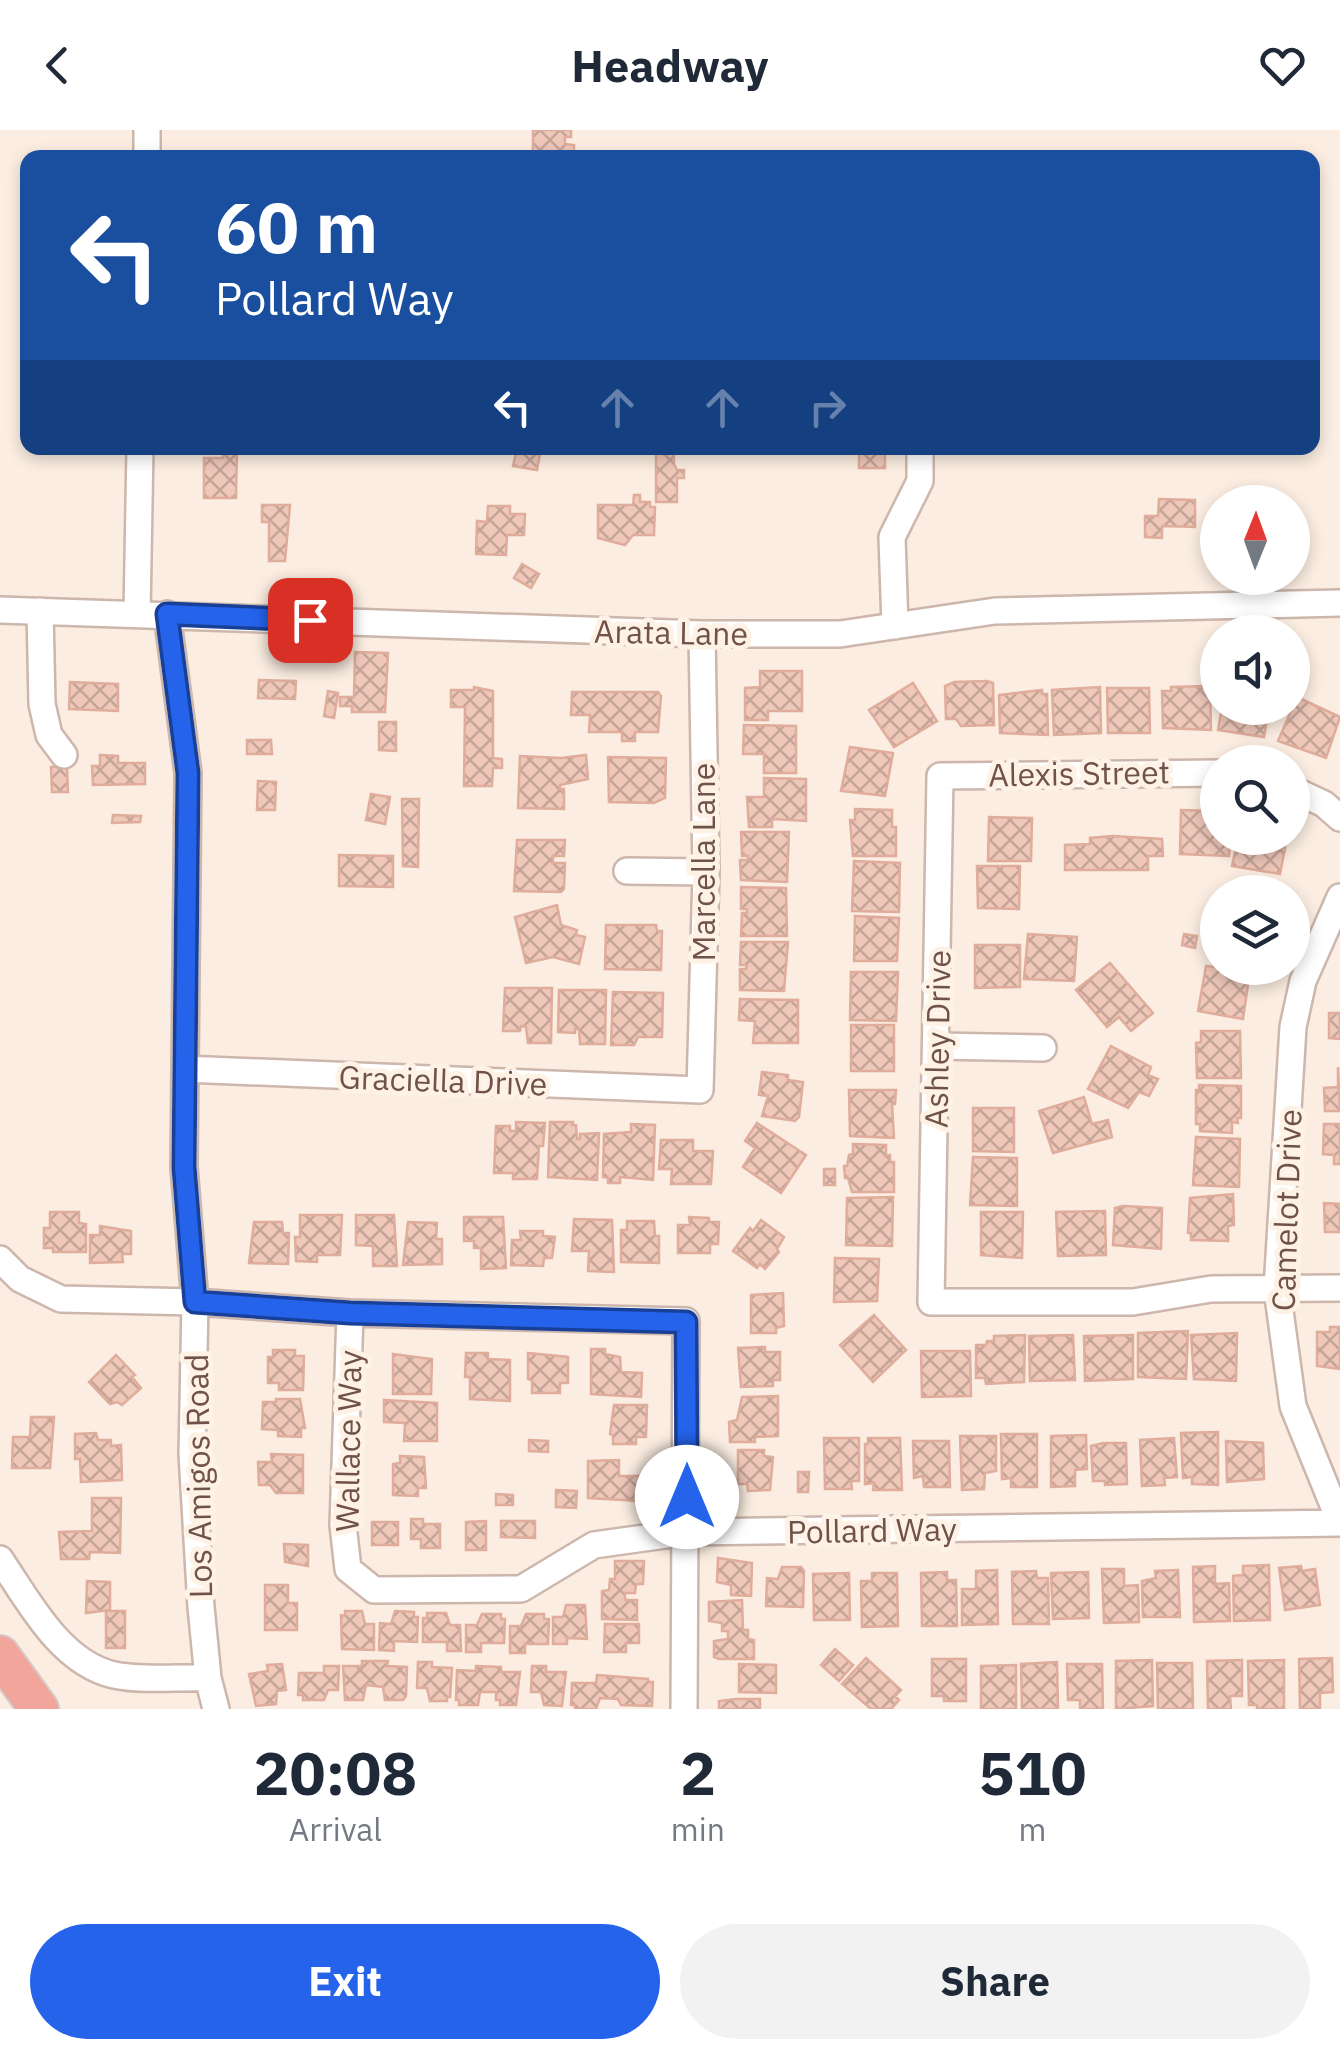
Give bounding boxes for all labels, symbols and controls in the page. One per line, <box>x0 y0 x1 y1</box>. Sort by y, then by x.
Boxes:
text: Headway <box>571 36 769 94</box>
icon: back <box>30 38 85 93</box>
icon: heart <box>1255 38 1310 93</box>
text: 60 m <box>215 181 378 272</box>
icon: left <box>50 190 180 320</box>
text: Pollard Way <box>215 269 454 327</box>
icon: left <box>485 380 540 435</box>
icon: ahead <box>590 380 645 435</box>
icon: ahead <box>695 380 750 435</box>
icon: right <box>800 380 855 435</box>
north arrow <box>1200 485 1310 595</box>
map controls <box>1200 485 1310 985</box>
pin <box>268 578 353 663</box>
icon: arrive <box>283 593 338 648</box>
street label: Arata Lane <box>594 610 748 654</box>
button: sound <box>1200 615 1310 725</box>
button: search <box>1200 745 1310 855</box>
street label: Alexis Street <box>988 750 1170 796</box>
street label: Marcella Lane <box>682 763 724 961</box>
button: layers <box>1200 875 1310 985</box>
street label: Ashley Drive <box>914 950 960 1128</box>
street label: Graciella Drive <box>338 1055 548 1105</box>
street label: Camelot Drive <box>1261 1108 1311 1312</box>
street label: Wallace Way <box>325 1350 371 1532</box>
street label: Los Amigos Road <box>175 1353 221 1599</box>
position arrow <box>635 1445 739 1549</box>
street label: Pollard Way <box>787 1508 957 1552</box>
text: 20:08 <box>254 1733 417 1812</box>
text: 2 <box>680 1733 716 1812</box>
text: 510 <box>978 1733 1086 1812</box>
text: Arrival <box>289 1808 382 1850</box>
text: min <box>671 1808 725 1850</box>
text: m <box>1019 1808 1046 1850</box>
button: Exit <box>30 1924 660 2039</box>
button: Share <box>680 1924 1310 2039</box>

